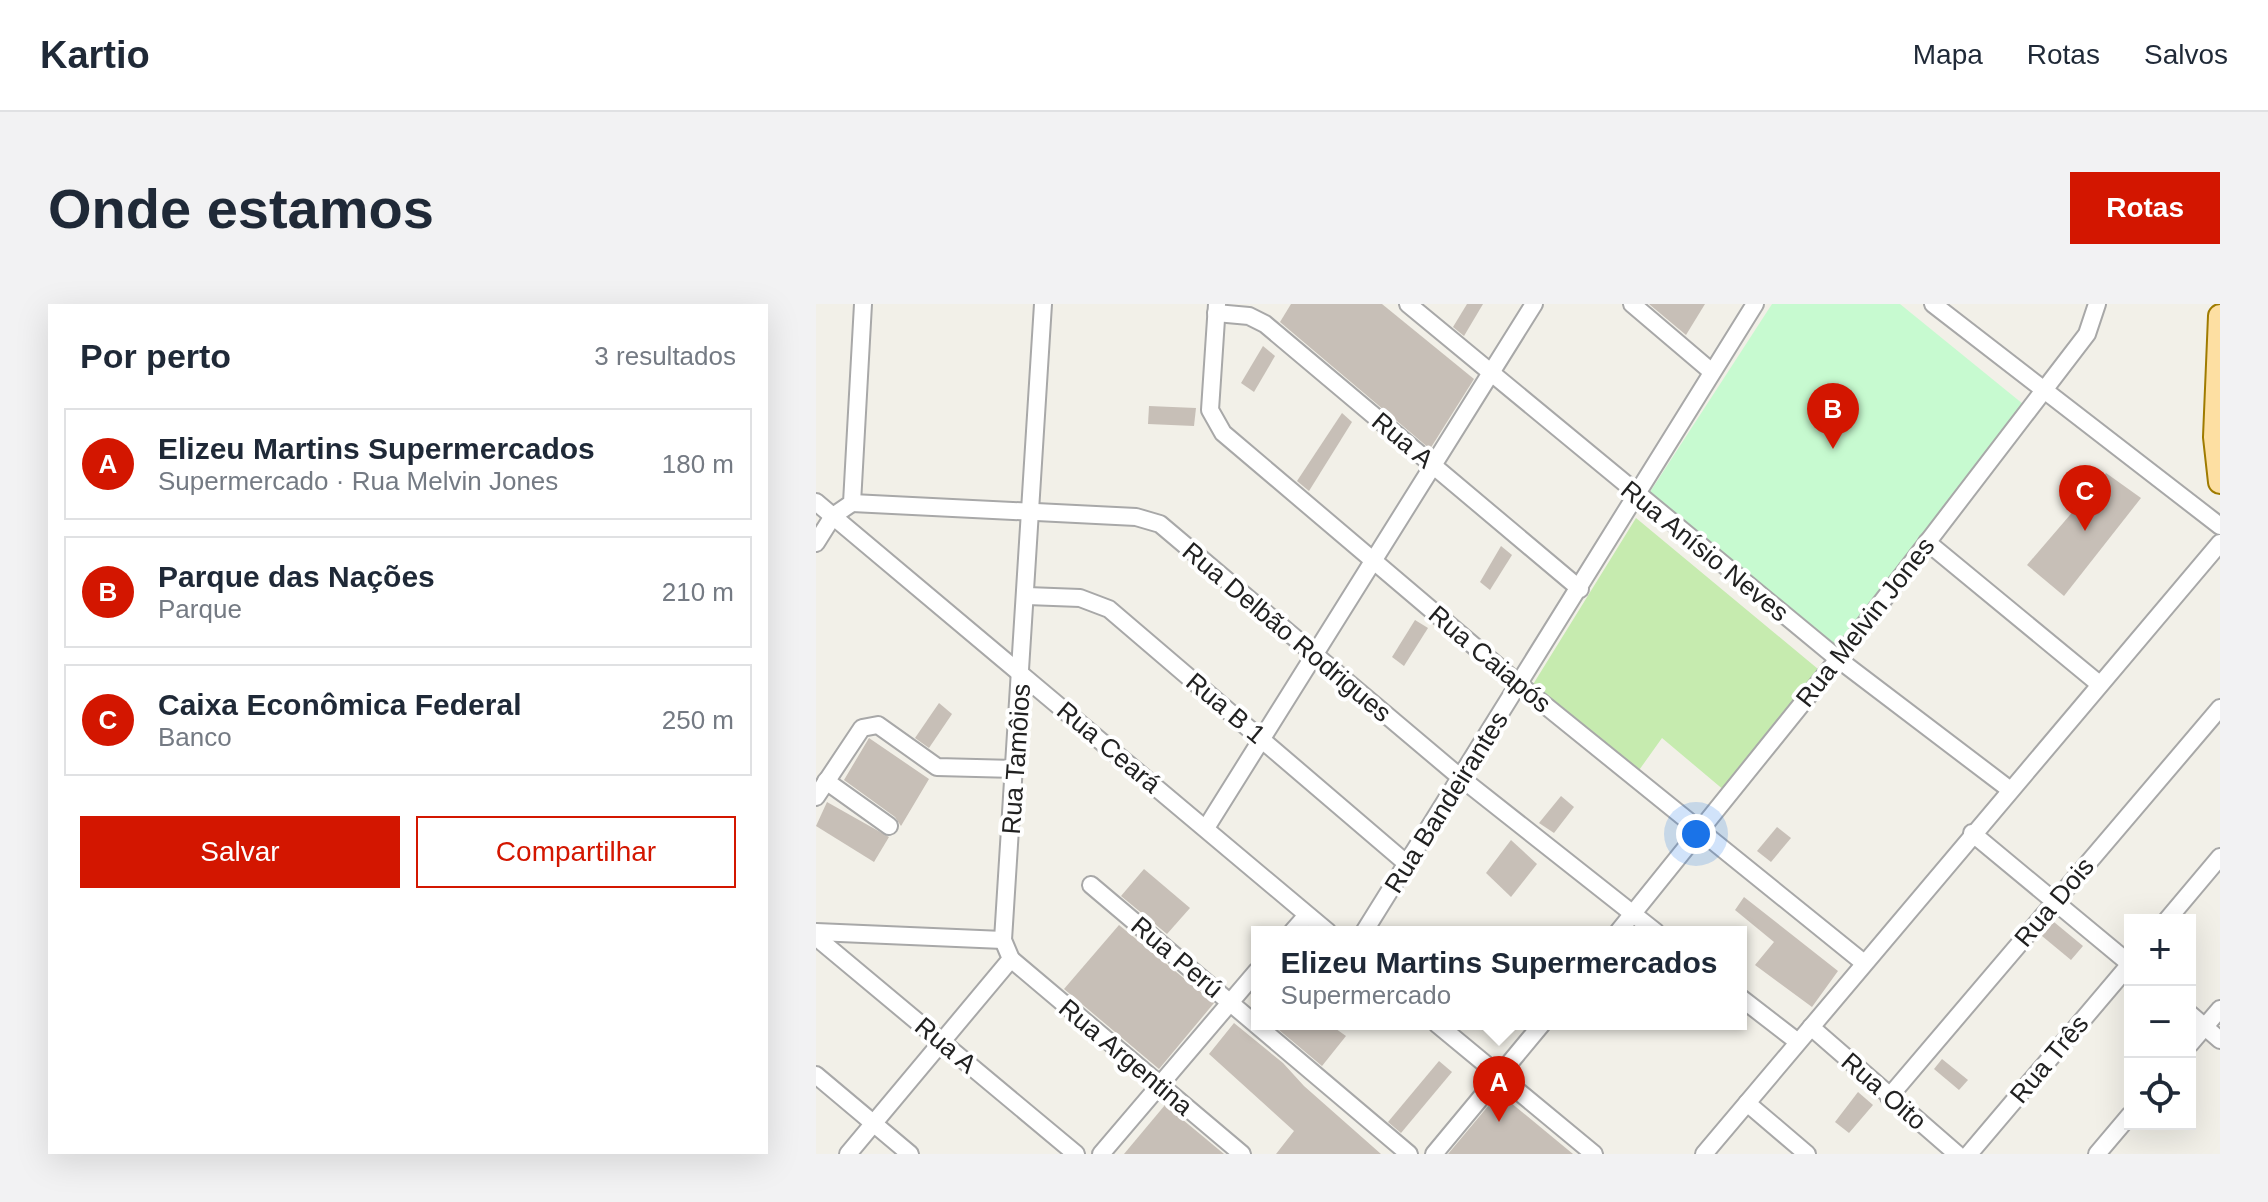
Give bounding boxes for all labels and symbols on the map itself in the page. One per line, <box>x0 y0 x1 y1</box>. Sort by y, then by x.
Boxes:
pin: B <box>1807 383 1859 449</box>
street label: Rua A <box>1366 406 1440 475</box>
pin: C <box>2059 465 2111 531</box>
street label: Rua Anísio Neves <box>1615 474 1795 628</box>
street label: Rua Melvin Jones <box>1790 531 1940 713</box>
street label: Rua Delbão Rodrigues <box>1177 536 1397 728</box>
street label: Rua Caiapós <box>1423 599 1557 719</box>
street label: Rua B 1 <box>1180 666 1272 750</box>
street label: Rua Tamôios <box>996 683 1036 835</box>
street label: Rua Ceará <box>1051 695 1167 799</box>
street label: Rua Bandeirantes <box>1378 706 1514 898</box>
your location <box>1676 814 1716 854</box>
street label: Rua Dois <box>2008 851 2100 953</box>
street label: Rua Perú <box>1125 910 1229 1004</box>
street label: Rua Argentina <box>1053 993 1199 1122</box>
street label: Rua Três <box>2004 1009 2094 1109</box>
street label: Rua A <box>909 1011 983 1080</box>
street label: Rua Oito <box>1835 1046 1933 1136</box>
pin: A <box>1473 1056 1525 1122</box>

